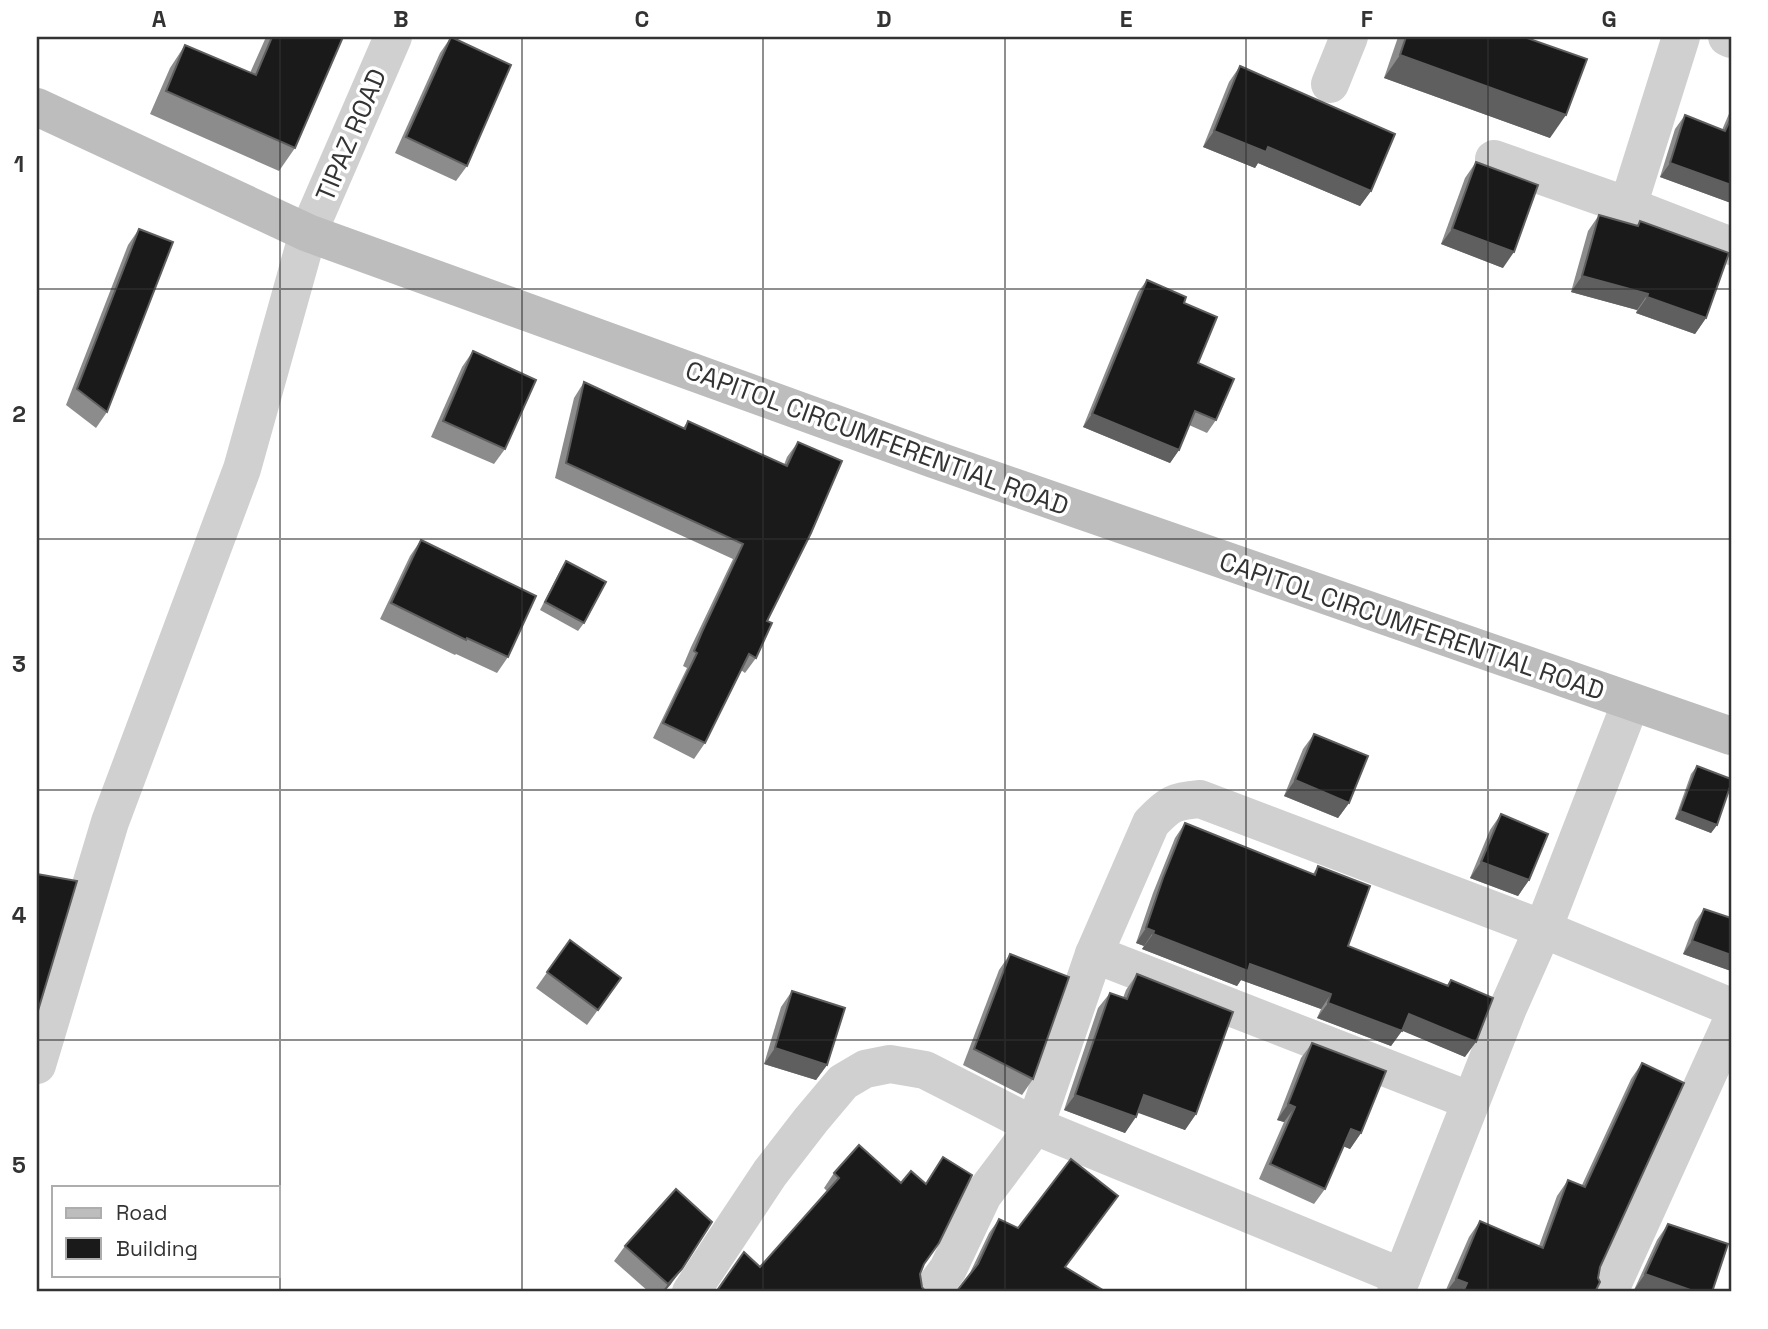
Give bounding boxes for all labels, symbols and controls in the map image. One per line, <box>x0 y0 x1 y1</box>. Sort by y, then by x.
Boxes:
text: A <box>152 4 167 34</box>
text: B <box>393 4 409 34</box>
text: C <box>635 4 649 34</box>
text: D <box>876 4 892 34</box>
text: E <box>1120 4 1132 34</box>
text: F <box>1361 4 1373 34</box>
text: G <box>1601 4 1617 34</box>
street label: TIPAZ ROAD <box>308 63 394 207</box>
text: 1 <box>14 149 24 179</box>
street label: CAPITOL CIRCUMFERENTIAL ROAD <box>681 353 1073 523</box>
text: 2 <box>12 399 26 429</box>
street label: CAPITOL CIRCUMFERENTIAL ROAD <box>1215 544 1609 708</box>
text: 3 <box>12 649 26 679</box>
text: 4 <box>12 900 27 930</box>
text: 5 <box>12 1150 26 1180</box>
legend <box>52 1186 280 1276</box>
text: Road <box>116 1199 168 1226</box>
text: Building <box>116 1235 198 1262</box>

